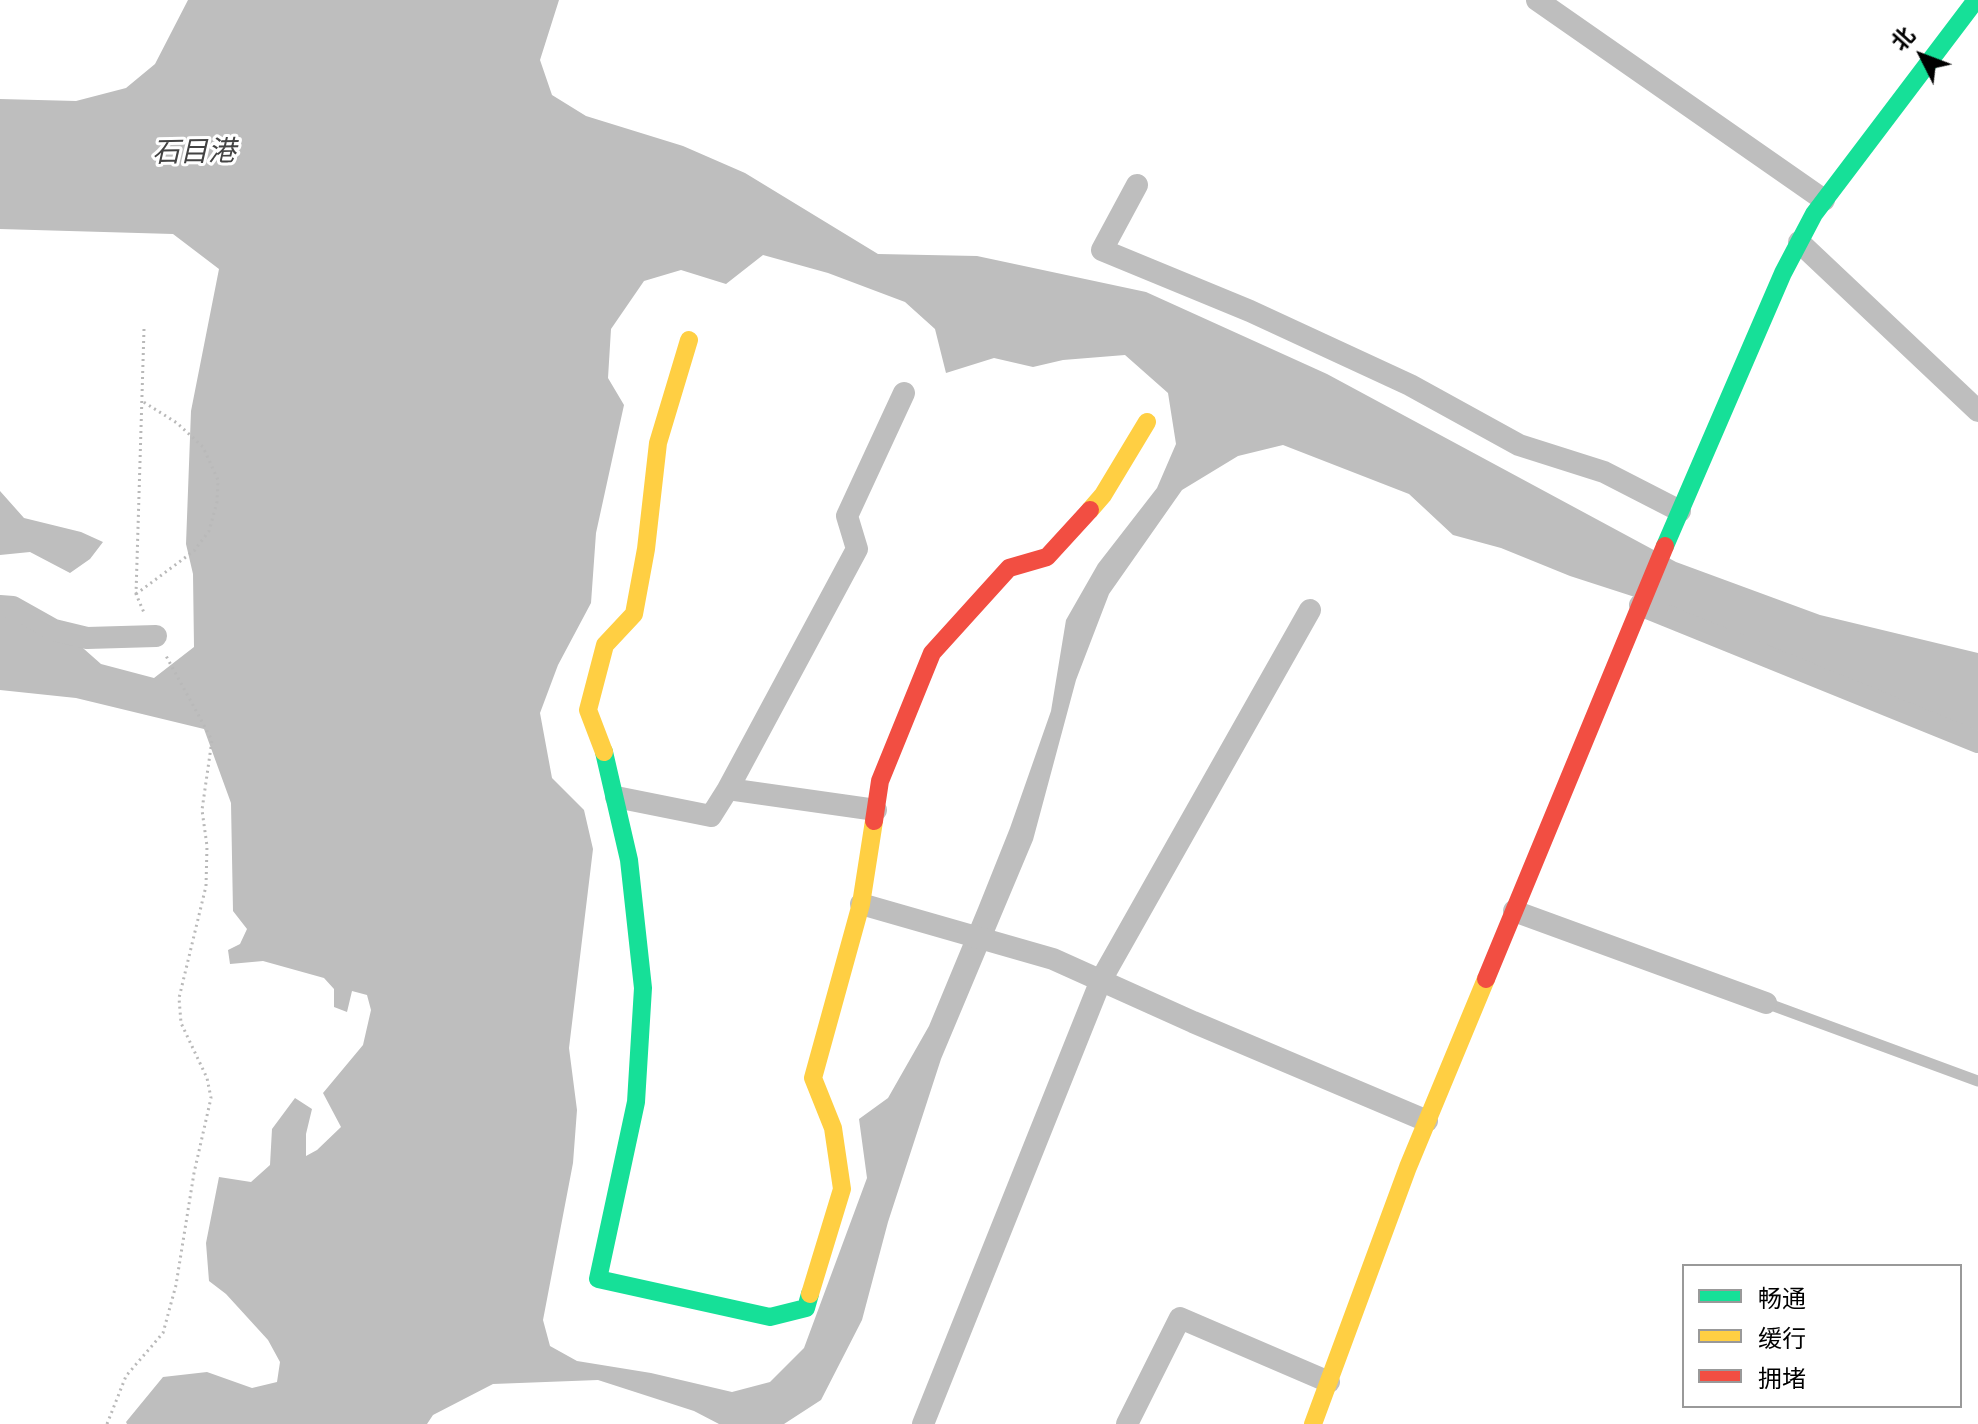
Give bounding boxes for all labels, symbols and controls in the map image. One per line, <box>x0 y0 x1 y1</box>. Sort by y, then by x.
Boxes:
north arrow <box>1882 16 1962 96</box>
text: 北 <box>1886 22 1921 57</box>
water label: 石目港 <box>152 136 236 172</box>
legend <box>1682 1264 1962 1408</box>
text: 畅通 <box>1758 1285 1806 1314</box>
text: 缓行 <box>1758 1325 1806 1354</box>
text: 拥堵 <box>1758 1365 1806 1394</box>

